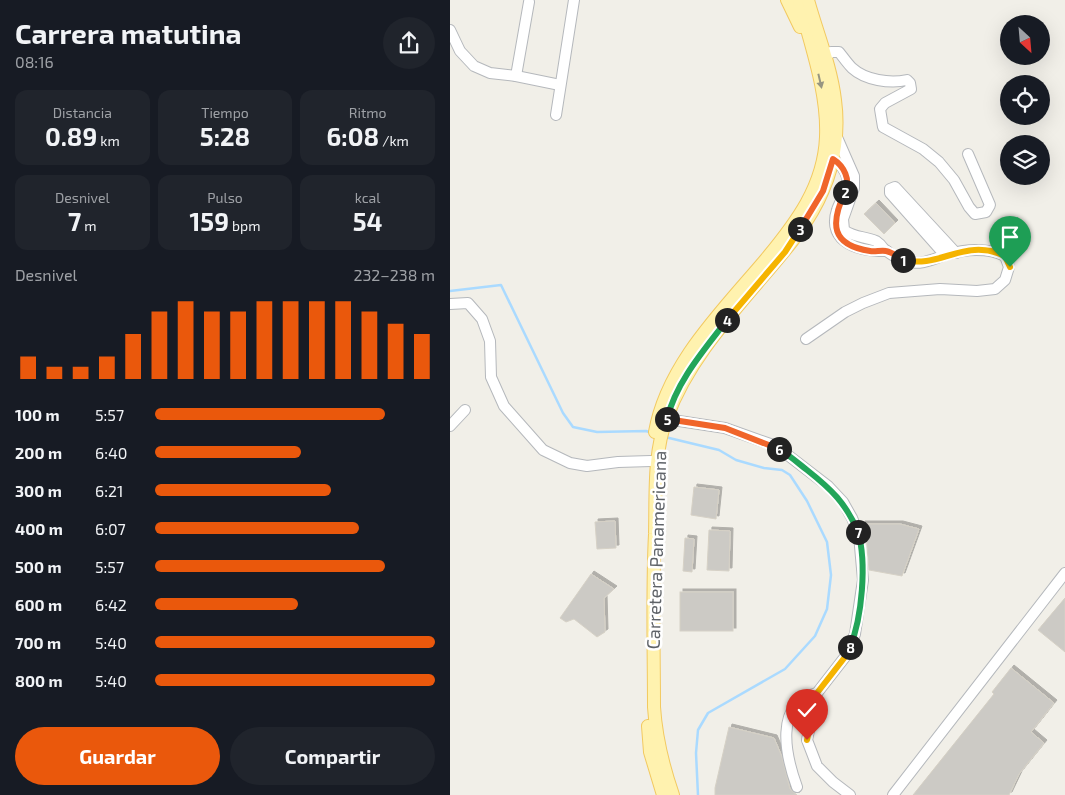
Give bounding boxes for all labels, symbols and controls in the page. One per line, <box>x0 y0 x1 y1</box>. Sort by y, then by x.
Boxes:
north arrow <box>1000 15 1050 65</box>
map controls <box>1000 15 1050 185</box>
text: Carrera matutina <box>15 16 241 50</box>
button: share <box>383 17 435 69</box>
text: 08:16 <box>15 52 54 71</box>
one-way arrow <box>816 74 824 89</box>
button: locate <box>1000 75 1050 125</box>
text: Distancia <box>53 104 112 121</box>
text: Tiempo <box>201 104 249 121</box>
text: Ritmo <box>349 104 387 121</box>
text: 0.89 <box>45 121 97 151</box>
text: 5:28 <box>200 121 250 151</box>
text: 6:08 <box>327 121 379 151</box>
text: km <box>97 132 120 149</box>
text: /km <box>379 132 409 149</box>
button: layers <box>1000 135 1050 185</box>
pin: 2 <box>832 180 858 204</box>
text: 2 <box>841 184 850 201</box>
text: Desnivel <box>55 189 110 206</box>
text: Pulso <box>207 189 243 206</box>
text: kcal <box>355 189 380 206</box>
text: 7 <box>68 206 81 236</box>
text: 159 <box>190 206 229 236</box>
text: 54 <box>353 206 383 236</box>
pin: 3 <box>788 216 812 242</box>
pin <box>989 216 1031 267</box>
text: m <box>81 217 97 234</box>
text: bpm <box>229 217 260 234</box>
text: 3 <box>797 221 804 238</box>
icon: arrive <box>996 223 1024 251</box>
pin: 1 <box>890 248 916 272</box>
text: 1 <box>900 252 907 269</box>
text: Desnivel <box>15 265 77 284</box>
text: 232–238 m <box>353 265 435 284</box>
pin: 4 <box>714 308 740 332</box>
text: 4 <box>723 312 732 329</box>
text: 100 m <box>15 405 60 424</box>
text: 5:57 <box>95 405 124 424</box>
pin: 5 <box>654 406 680 432</box>
text: 5 <box>664 411 671 428</box>
pin: 6 <box>766 436 792 462</box>
text: 6 <box>775 441 784 458</box>
text: 200 m <box>15 443 62 462</box>
text: 6:40 <box>95 443 127 462</box>
street label: Carretera Panamericana <box>642 450 670 650</box>
text: 300 m <box>15 481 62 500</box>
text: 6:21 <box>95 481 123 500</box>
text: 400 m <box>15 519 63 538</box>
text: 6:07 <box>95 519 126 538</box>
pin: 7 <box>846 520 870 544</box>
text: 7 <box>855 524 862 541</box>
text: 500 m <box>15 557 62 576</box>
text: 5:57 <box>95 557 124 576</box>
text: 600 m <box>15 595 62 614</box>
text: 6:42 <box>95 595 127 614</box>
text: 700 m <box>15 633 61 652</box>
text: 5:40 <box>95 633 127 652</box>
pin: 8 <box>838 634 862 660</box>
text: 8 <box>846 639 855 656</box>
text: 800 m <box>15 671 63 690</box>
text: 5:40 <box>95 671 127 690</box>
pin <box>786 689 828 740</box>
icon: check <box>793 696 821 724</box>
button: Guardar <box>15 727 220 785</box>
button: Compartir <box>230 727 435 785</box>

